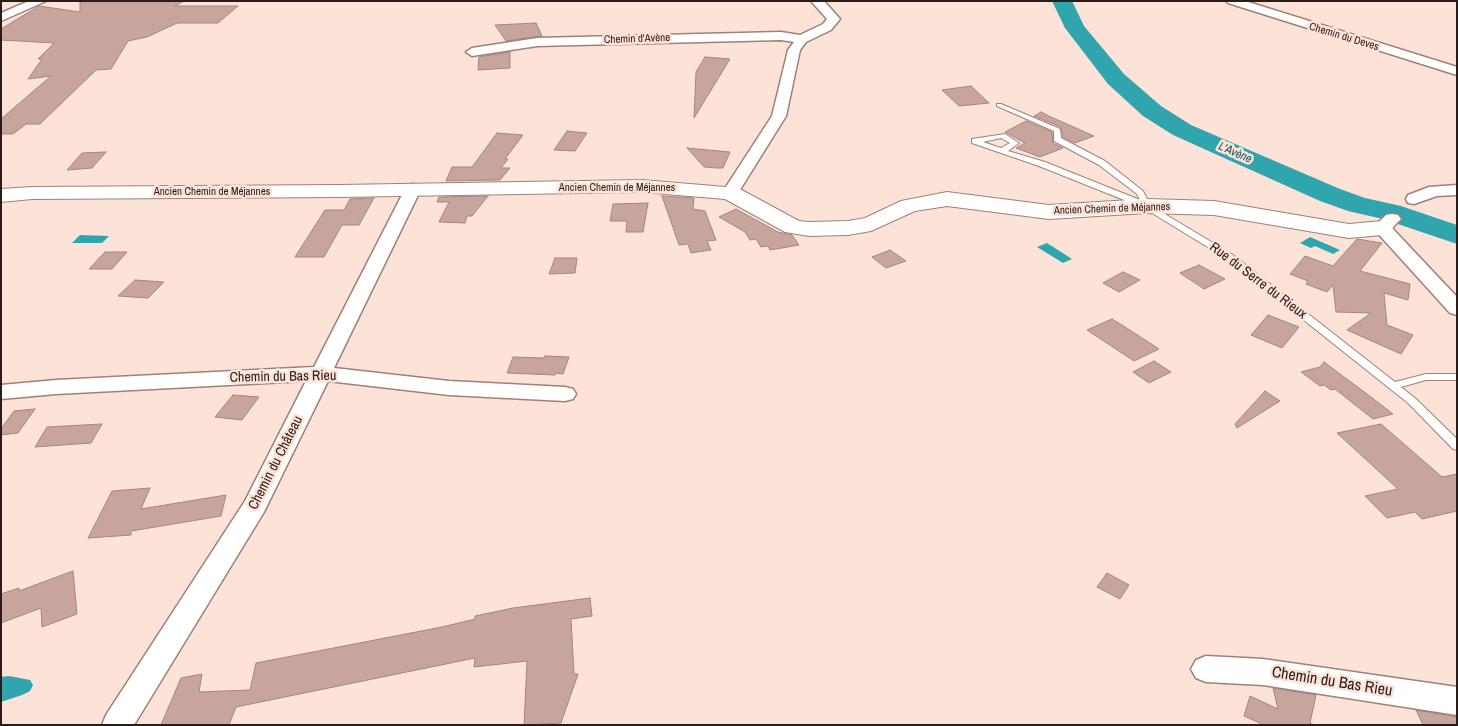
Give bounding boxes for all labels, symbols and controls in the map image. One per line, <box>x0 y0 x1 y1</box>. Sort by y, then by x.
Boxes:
street label: Chemin du Deves <box>1308 20 1380 54</box>
street label: Chemin d'Avène <box>604 31 670 47</box>
water label: L'Avène <box>1216 139 1254 167</box>
street label: Ancien Chemin de Méjannes <box>559 181 675 195</box>
street label: Ancien Chemin de Méjannes <box>154 185 270 199</box>
street label: Ancien Chemin de Méjannes <box>1054 200 1170 218</box>
street label: Rue du Serre du Rieux <box>1206 239 1310 323</box>
street label: Chemin du Bas Rieu <box>230 368 336 386</box>
street label: Chemin du Château <box>245 413 307 513</box>
street label: Chemin du Bas Rieu <box>1270 663 1394 701</box>

